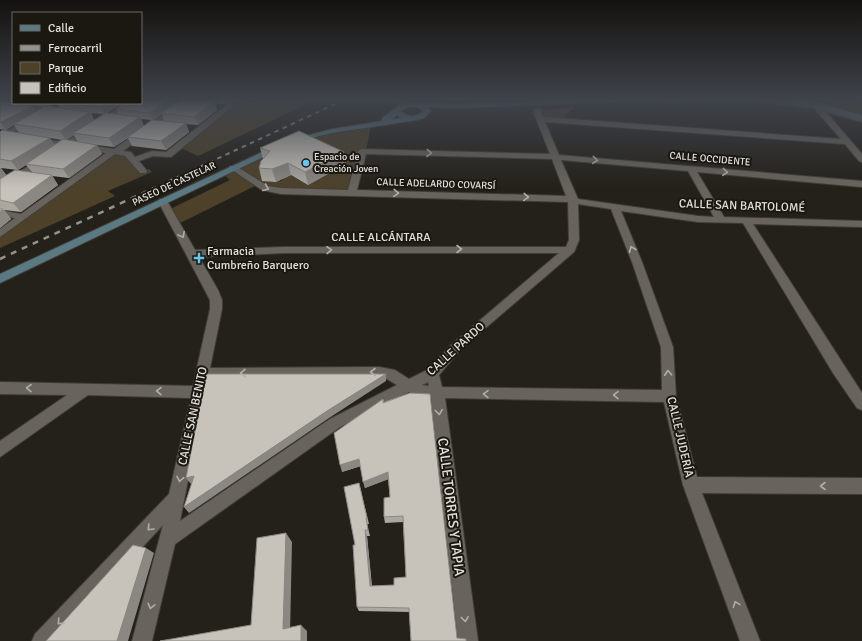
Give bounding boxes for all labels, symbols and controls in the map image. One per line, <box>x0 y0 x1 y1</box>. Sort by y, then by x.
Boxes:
legend <box>12 12 142 104</box>
text: Calle <box>48 21 74 36</box>
text: Ferrocarril <box>48 41 103 56</box>
text: Parque <box>48 61 84 76</box>
text: Edificio <box>48 81 86 96</box>
one-way arrow <box>426 149 432 157</box>
street label: CALLE OCCIDENTE <box>669 149 751 169</box>
place label: Espacio de Creación Joven <box>314 151 378 175</box>
one-way arrow <box>592 156 598 165</box>
marker: Espacio de Creación Joven <box>301 158 311 168</box>
street label: PASEO DE CASTELAR <box>130 159 218 209</box>
one-way arrow <box>722 167 728 176</box>
street label: CALLE ADELARDO COVARSÍ <box>376 175 496 192</box>
one-way arrow <box>263 183 270 191</box>
one-way arrow <box>393 189 399 198</box>
one-way arrow <box>523 193 529 202</box>
street label: CALLE SAN BARTOLOMÉ <box>679 196 806 216</box>
street label: CALLE ALCÁNTARA <box>331 230 431 245</box>
one-way arrow <box>177 231 185 238</box>
place label: Farmacia Cumbreño Barquero <box>207 244 309 273</box>
one-way arrow <box>456 245 462 253</box>
one-way arrow <box>326 246 332 254</box>
one-way arrow <box>629 246 637 254</box>
marker: Farmacia Cumbreño Barquero <box>194 253 204 263</box>
street label: CALLE PARDO <box>424 319 488 379</box>
street label: CALLE SAN BENITO <box>175 365 211 467</box>
one-way arrow <box>370 368 376 376</box>
one-way arrow <box>240 369 246 377</box>
one-way arrow <box>664 370 672 376</box>
one-way arrow <box>26 384 32 392</box>
one-way arrow <box>156 387 162 395</box>
one-way arrow <box>483 390 489 398</box>
one-way arrow <box>613 391 619 400</box>
street label: CALLE JUDERÍA <box>663 395 697 479</box>
one-way arrow <box>434 409 443 415</box>
street label: CALLE TORRES Y TAPIA <box>434 437 468 577</box>
one-way arrow <box>176 476 185 482</box>
one-way arrow <box>820 482 826 490</box>
one-way arrow <box>147 523 154 530</box>
one-way arrow <box>732 601 740 608</box>
one-way arrow <box>147 602 156 609</box>
one-way arrow <box>460 616 469 622</box>
one-way arrow <box>57 617 65 625</box>

